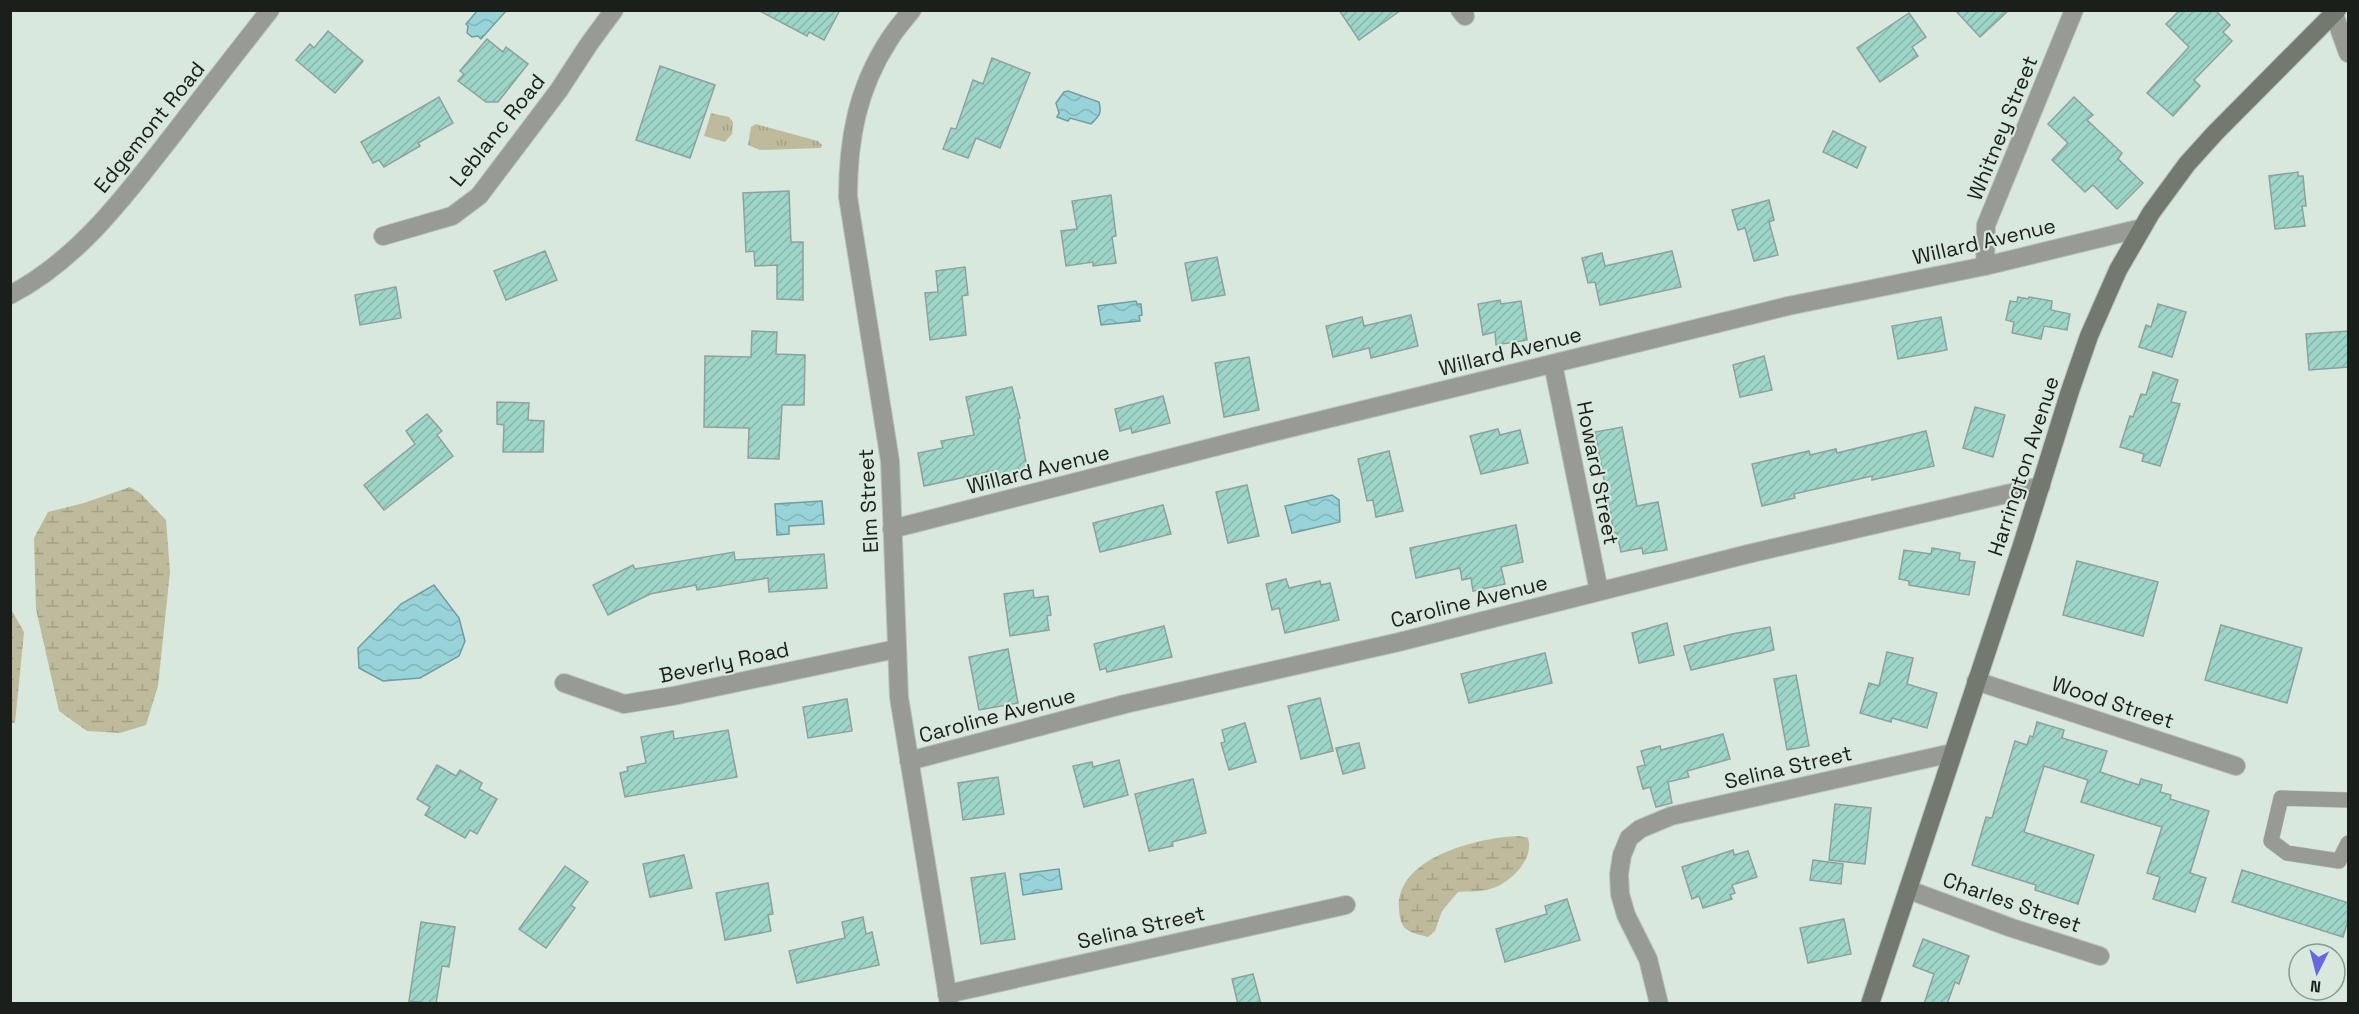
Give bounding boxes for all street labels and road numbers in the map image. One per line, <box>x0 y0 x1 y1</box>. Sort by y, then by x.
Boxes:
street label: Whitney Street <box>1961 52 2043 204</box>
street label: Edgemont Road <box>88 56 210 198</box>
street label: Leblanc Road <box>443 68 551 192</box>
street label: Willard Avenue <box>1910 211 2058 271</box>
street label: Willard Avenue <box>1436 320 1584 382</box>
street label: Harrington Avenue <box>1981 373 2065 559</box>
street label: Howard Street <box>1571 399 1625 547</box>
street label: Willard Avenue <box>964 438 1112 500</box>
street label: Elm Street <box>852 448 884 554</box>
street label: Caroline Avenue <box>1388 568 1550 634</box>
street label: Beverly Road <box>657 635 791 689</box>
street label: Wood Street <box>2048 670 2178 734</box>
street label: Caroline Avenue <box>916 681 1078 749</box>
street label: Selina Street <box>1722 739 1854 795</box>
street label: Charles Street <box>1939 866 2085 938</box>
street label: Selina Street <box>1075 899 1207 955</box>

